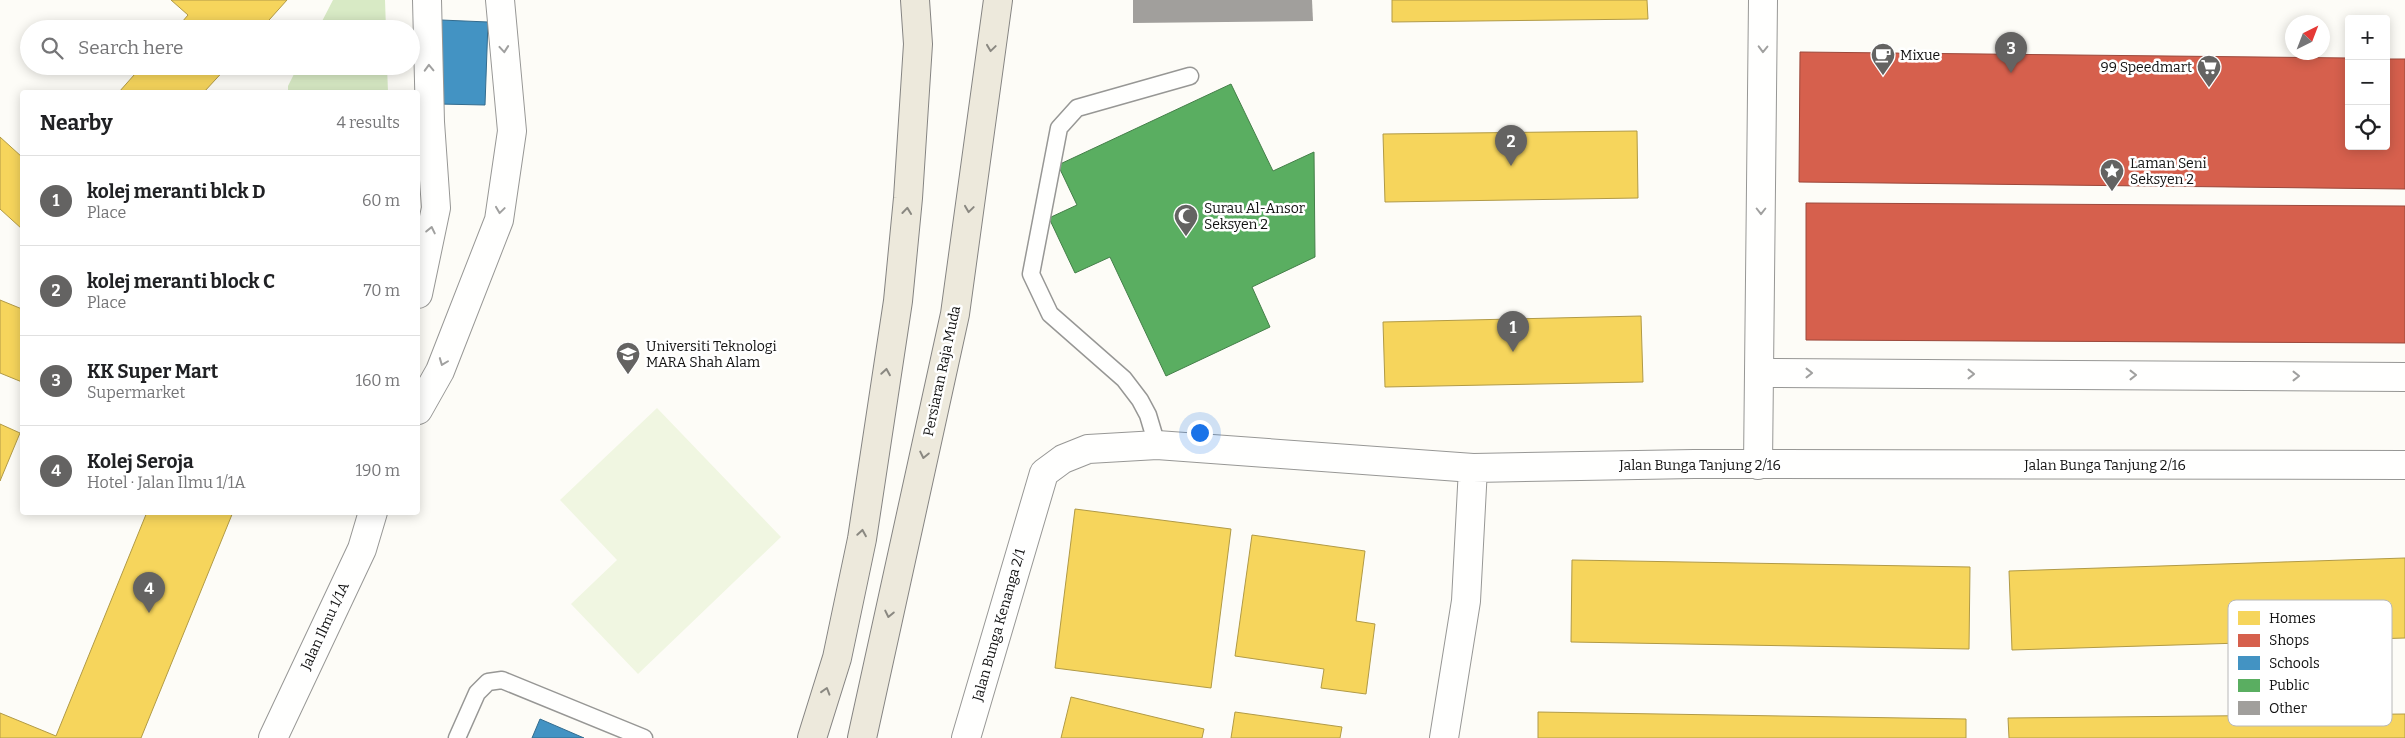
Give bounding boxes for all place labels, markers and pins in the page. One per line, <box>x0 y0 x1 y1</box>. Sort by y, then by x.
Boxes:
pin: 3 <box>1995 32 2027 73</box>
cafe icon: Mixue <box>1870 42 1896 76</box>
place label: Mixue <box>1900 47 1940 64</box>
supermarket icon: 99 Speedmart <box>2196 54 2222 88</box>
place label: 99 Speedmart <box>2101 59 2192 76</box>
pin: 2 <box>1495 125 1527 166</box>
place label: Laman Seni Seksyen 2 <box>2130 155 2207 188</box>
place icon: Laman Seni Seksyen 2 <box>2099 158 2125 192</box>
place label: Surau Al-Ansor Seksyen 2 <box>1204 200 1305 233</box>
mosque icon: Surau Al-Ansor Seksyen 2 <box>1173 203 1199 237</box>
pin: 1 <box>1497 311 1529 352</box>
place label: Universiti Teknologi MARA Shah Alam <box>646 338 777 371</box>
school or university icon: Universiti Teknologi MARA Shah Alam <box>615 341 641 375</box>
pin: 4 <box>133 572 165 613</box>

